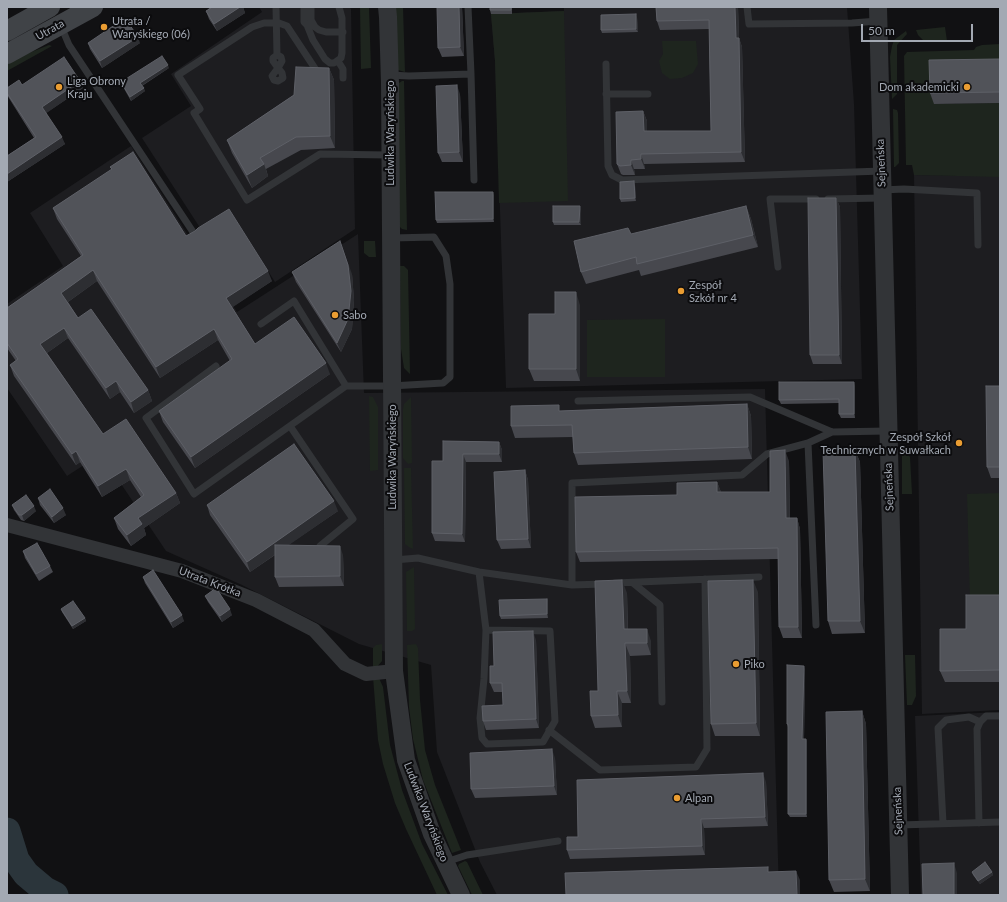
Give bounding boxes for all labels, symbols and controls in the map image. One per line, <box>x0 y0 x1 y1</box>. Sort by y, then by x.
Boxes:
place label: Utrata / Waryśkiego (06) <box>112 14 190 40</box>
scale bar <box>863 16 975 42</box>
street label: Utrata <box>33 17 67 43</box>
marker: Utrata / Waryśkiego (06) <box>99 22 109 32</box>
text: 50 m <box>868 23 895 38</box>
place label: Liga Obrony Kraju <box>67 74 126 100</box>
street label: Ludwika Waryńskiego <box>383 80 397 186</box>
place label: Dom akademicki <box>879 80 959 94</box>
marker: Liga Obrony Kraju <box>54 82 64 92</box>
marker: Dom akademicki <box>962 82 972 92</box>
street label: Sejneńska <box>874 139 888 187</box>
place label: Zespół Szkół nr 4 <box>689 278 737 304</box>
marker: Zespół Szkół nr 4 <box>676 286 686 296</box>
place label: Sabo <box>343 308 367 322</box>
marker: Sabo <box>330 310 340 320</box>
street label: Ludwika Waryńskiego <box>385 404 399 510</box>
place label: Zespół Szkół Technicznych w Suwałkach <box>821 430 951 456</box>
marker: Zespół Szkół Technicznych w Suwałkach <box>954 438 964 448</box>
street label: Sejneńska <box>882 463 896 511</box>
street label: Utrata Krótka <box>177 564 243 600</box>
place label: Piko <box>744 657 765 671</box>
marker: Piko <box>731 659 741 669</box>
street label: Ludwika Waryńskiego <box>401 760 451 864</box>
street label: Sejneńska <box>891 787 905 835</box>
place label: Alpan <box>685 791 713 805</box>
marker: Alpan <box>672 793 682 803</box>

